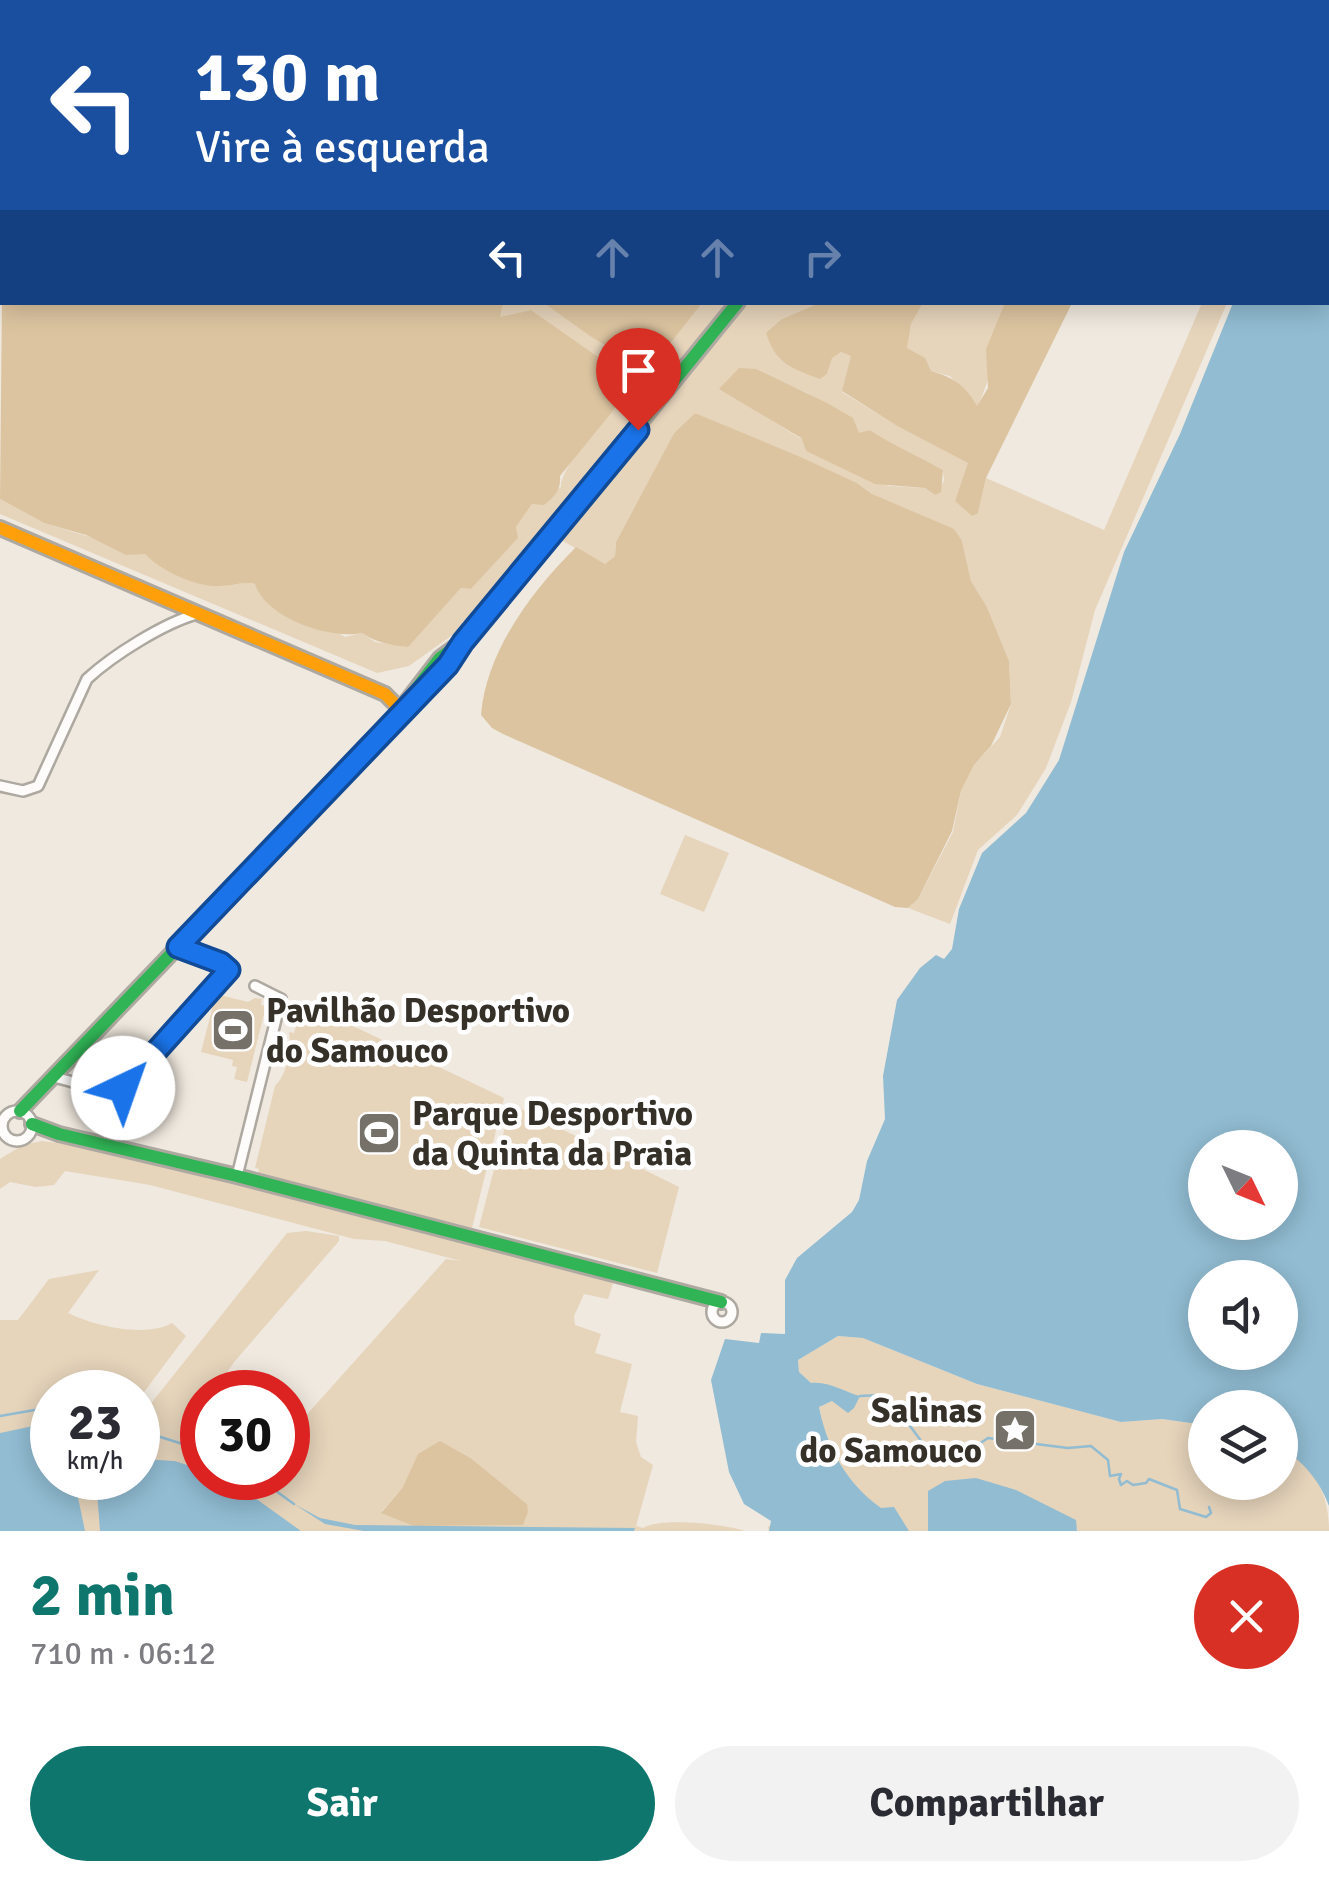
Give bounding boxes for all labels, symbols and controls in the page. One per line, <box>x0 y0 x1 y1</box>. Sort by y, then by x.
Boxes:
text: 130 m <box>195 34 380 120</box>
icon: left <box>30 40 160 170</box>
text: Vire à esquerda <box>195 120 490 175</box>
icon: left <box>480 230 535 285</box>
icon: ahead <box>585 230 640 285</box>
icon: ahead <box>690 230 745 285</box>
icon: right <box>795 230 850 285</box>
pin <box>596 328 681 431</box>
icon: arrive <box>611 343 666 398</box>
place label: Pavilhão Desportivo do Samouco <box>266 989 570 1072</box>
sports icon: Pavilhão Desportivo do Samouco <box>210 1007 256 1053</box>
position arrow <box>71 1036 175 1140</box>
place label: Parque Desportivo da Quinta da Praia <box>412 1092 693 1175</box>
sports icon: Parque Desportivo da Quinta da Praia <box>356 1110 402 1156</box>
north arrow <box>1188 1130 1298 1240</box>
map controls <box>1188 1130 1298 1500</box>
button: sound <box>1188 1260 1298 1370</box>
speed limit sign: 30 <box>180 1370 310 1500</box>
place label: Salinas do Samouco <box>799 1389 982 1472</box>
button: layers <box>1188 1390 1298 1500</box>
text: 23 <box>68 1392 122 1454</box>
place icon: Salinas do Samouco <box>992 1407 1038 1453</box>
text: km/h <box>67 1445 123 1476</box>
text: 2 min <box>30 1559 175 1633</box>
button: close <box>1194 1564 1299 1669</box>
text: 710 m · 06:12 <box>30 1634 216 1673</box>
button: Sair <box>30 1746 655 1861</box>
button: Compartilhar <box>675 1746 1299 1861</box>

